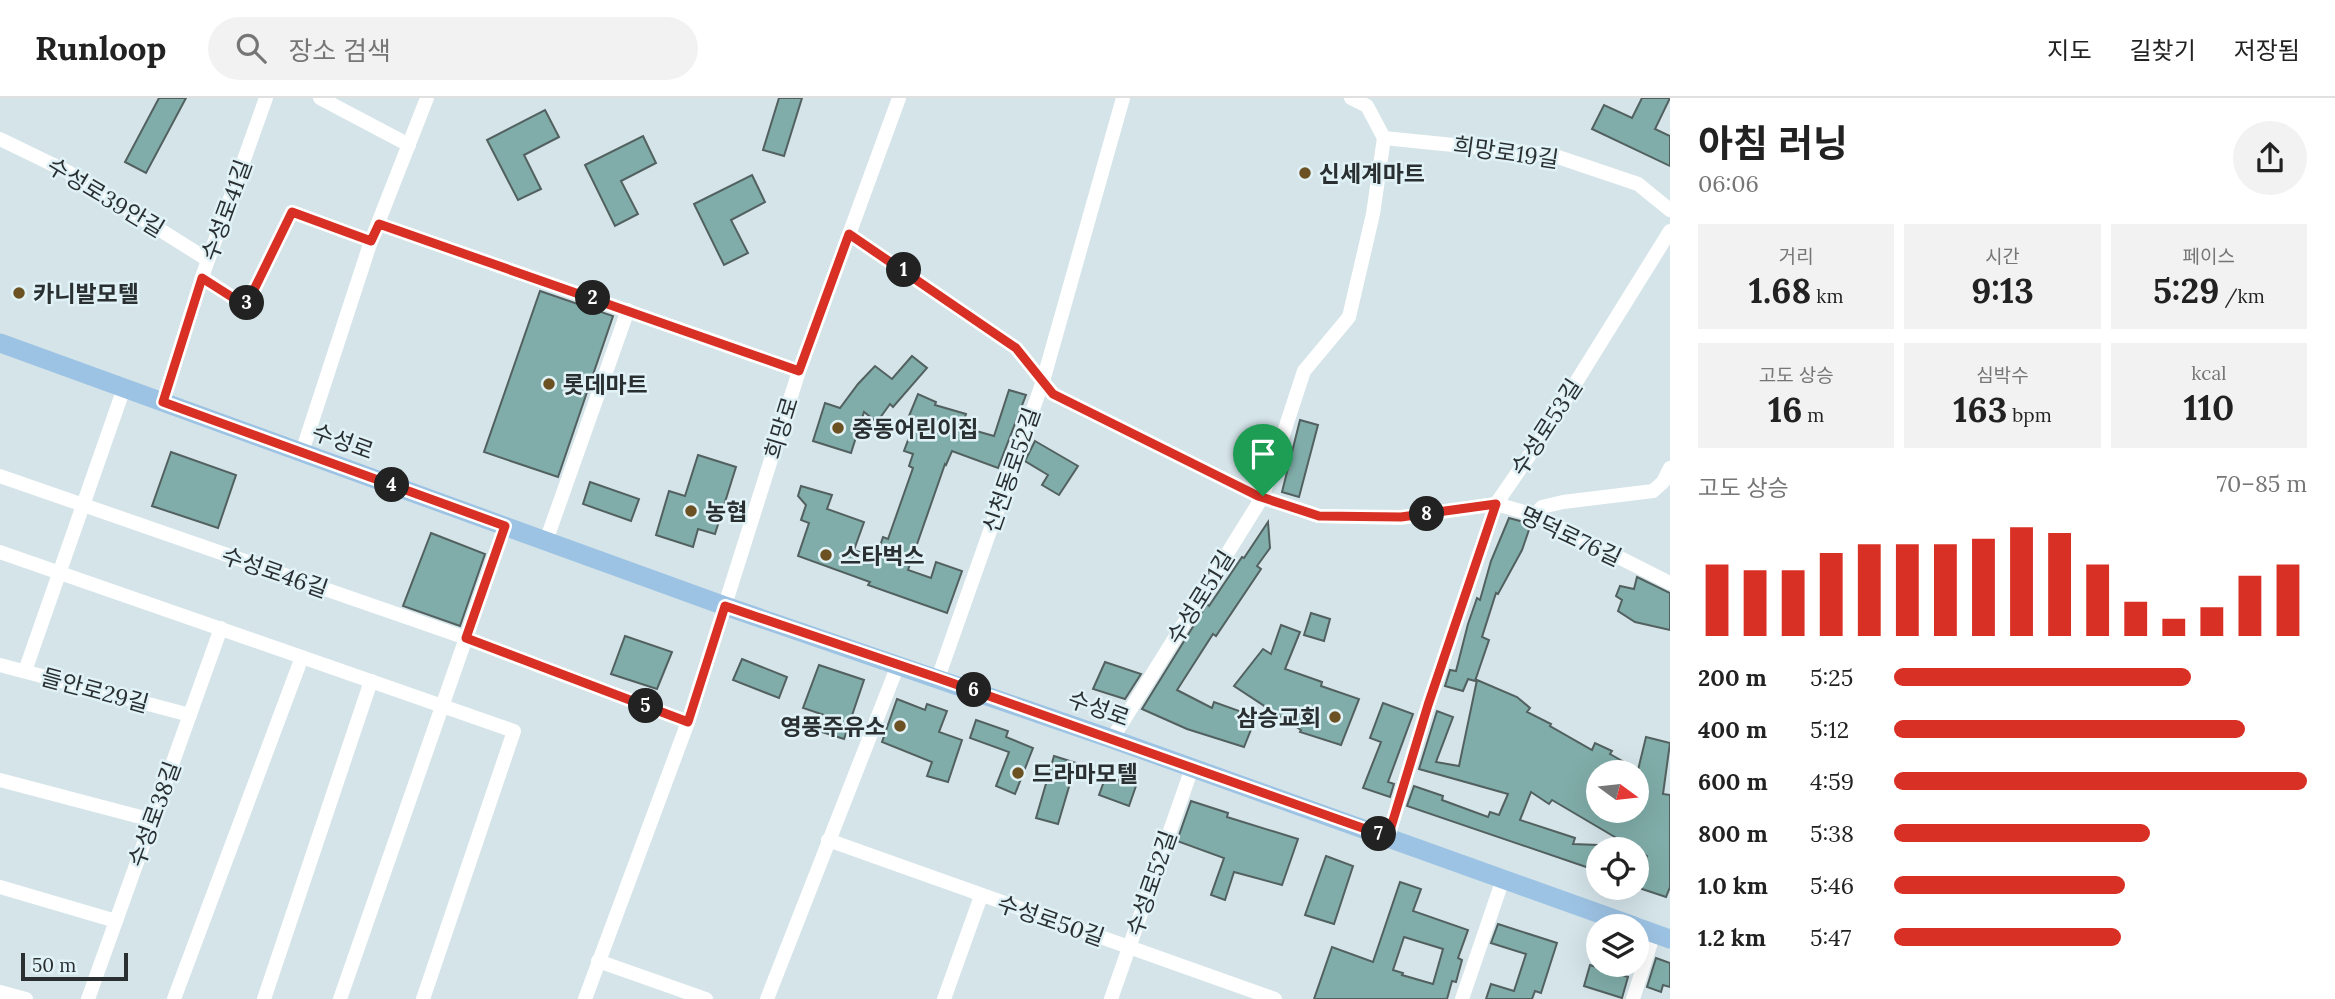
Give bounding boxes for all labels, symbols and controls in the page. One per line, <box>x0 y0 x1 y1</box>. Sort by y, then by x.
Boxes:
search box <box>208 17 698 80</box>
text: Runloop <box>35 27 166 69</box>
icon: search <box>232 29 270 67</box>
text: 장소 검색 <box>288 34 391 67</box>
text: 지도 <box>2047 35 2092 66</box>
text: 길찾기 <box>2130 35 2196 66</box>
text: 저장됨 <box>2234 35 2300 66</box>
text: 아침 러닝 <box>1698 119 1848 167</box>
button: share <box>2233 121 2307 195</box>
street label: 희망로19길 <box>1451 130 1561 174</box>
street label: 수성로39안길 <box>42 151 170 243</box>
street label: 수성로41길 <box>194 155 258 265</box>
place label: 신세계마트 <box>1319 159 1425 188</box>
marker: 신세계마트 <box>1297 165 1313 181</box>
text: 06:06 <box>1698 169 1759 198</box>
text: 거리 <box>1779 244 1814 268</box>
text: 시간 <box>1985 244 2020 268</box>
text: 페이스 <box>2183 244 2235 268</box>
pin: 1 <box>886 252 922 288</box>
text: 1 <box>900 257 907 281</box>
text: 1.68 <box>1749 268 1811 313</box>
text: 9:13 <box>1971 268 2034 313</box>
text: 5:29 <box>2153 268 2219 313</box>
place label: 카니발모텔 <box>33 279 139 308</box>
pin: 2 <box>576 280 610 316</box>
text: km <box>1811 284 1844 308</box>
text: /km <box>2219 284 2265 308</box>
marker: 카니발모텔 <box>11 285 27 301</box>
text: 2 <box>587 285 598 309</box>
pin: 3 <box>230 286 264 320</box>
text: 3 <box>241 290 252 314</box>
text: kcal <box>2191 361 2226 385</box>
text: 고도 상승 <box>1759 363 1834 387</box>
text: 심박수 <box>1976 363 2029 387</box>
place label: 롯데마트 <box>563 370 648 399</box>
street label: 수성로53길 <box>1504 373 1588 481</box>
marker: 롯데마트 <box>541 376 557 392</box>
text: 110 <box>2183 385 2234 430</box>
text: 16 <box>1768 387 1802 432</box>
text: 163 <box>1953 387 2007 432</box>
street label: 희망로 <box>758 393 804 463</box>
street label: 신천동로52길 <box>976 403 1046 537</box>
text: m <box>1802 403 1824 427</box>
text: bpm <box>2007 403 2052 427</box>
place label: 중동어린이집 <box>852 414 979 443</box>
street label: 수성로 <box>308 417 378 465</box>
marker: 중동어린이집 <box>830 420 846 436</box>
pin <box>1233 424 1293 496</box>
icon: arrive <box>1244 435 1282 473</box>
pin: 4 <box>374 468 410 502</box>
text: 70–85 m <box>2216 469 2307 498</box>
text: 4 <box>386 472 397 496</box>
text: 고도 상승 <box>1698 473 1789 502</box>
pin: 8 <box>1410 496 1444 532</box>
place label: 농협 <box>705 497 747 526</box>
street label: 명덕로76길 <box>1516 500 1626 572</box>
text: 8 <box>1421 501 1432 525</box>
marker: 농협 <box>683 503 699 519</box>
street label: 수성로46길 <box>218 540 332 604</box>
place label: 스타벅스 <box>840 541 925 570</box>
street label: 수성로51길 <box>1160 545 1240 649</box>
marker: 스타벅스 <box>818 547 834 563</box>
street label: 들안로29길 <box>38 662 152 718</box>
text: 200 m <box>1698 663 1767 692</box>
text: 5:25 <box>1810 663 1853 692</box>
pin: 6 <box>956 672 992 708</box>
text: 6 <box>968 677 979 701</box>
street label: 수성로 <box>1064 684 1134 732</box>
pin: 5 <box>628 688 664 724</box>
text: 5 <box>640 693 651 717</box>
place label: 삼승교회 <box>1236 703 1321 732</box>
marker: 삼승교회 <box>1327 709 1343 725</box>
place label: 영풍주유소 <box>780 712 886 741</box>
text: 400 m <box>1698 715 1767 744</box>
text: 5:12 <box>1810 715 1849 744</box>
marker: 영풍주유소 <box>892 718 908 734</box>
street label: 수성로38길 <box>121 757 187 871</box>
place label: 드라마모텔 <box>1032 759 1138 788</box>
north arrow <box>1586 760 1648 822</box>
map controls <box>1586 760 1649 977</box>
marker: 드라마모텔 <box>1010 765 1026 781</box>
text: 600 m <box>1698 767 1768 796</box>
text: 4:59 <box>1810 767 1854 796</box>
pin: 7 <box>1362 816 1396 852</box>
text: 800 m <box>1698 819 1768 848</box>
text: 5:38 <box>1810 819 1854 848</box>
text: 7 <box>1374 821 1383 845</box>
street label: 수성로52길 <box>1119 826 1183 940</box>
button: locate <box>1586 837 1649 900</box>
text: 1.0 km <box>1698 871 1768 900</box>
text: 5:46 <box>1810 871 1854 900</box>
street label: 수성로50길 <box>994 888 1108 952</box>
button: layers <box>1586 914 1649 977</box>
text: 1.2 km <box>1698 923 1766 952</box>
text: 5:47 <box>1810 923 1851 952</box>
scale bar <box>21 950 128 982</box>
text: 50 m <box>32 953 76 977</box>

